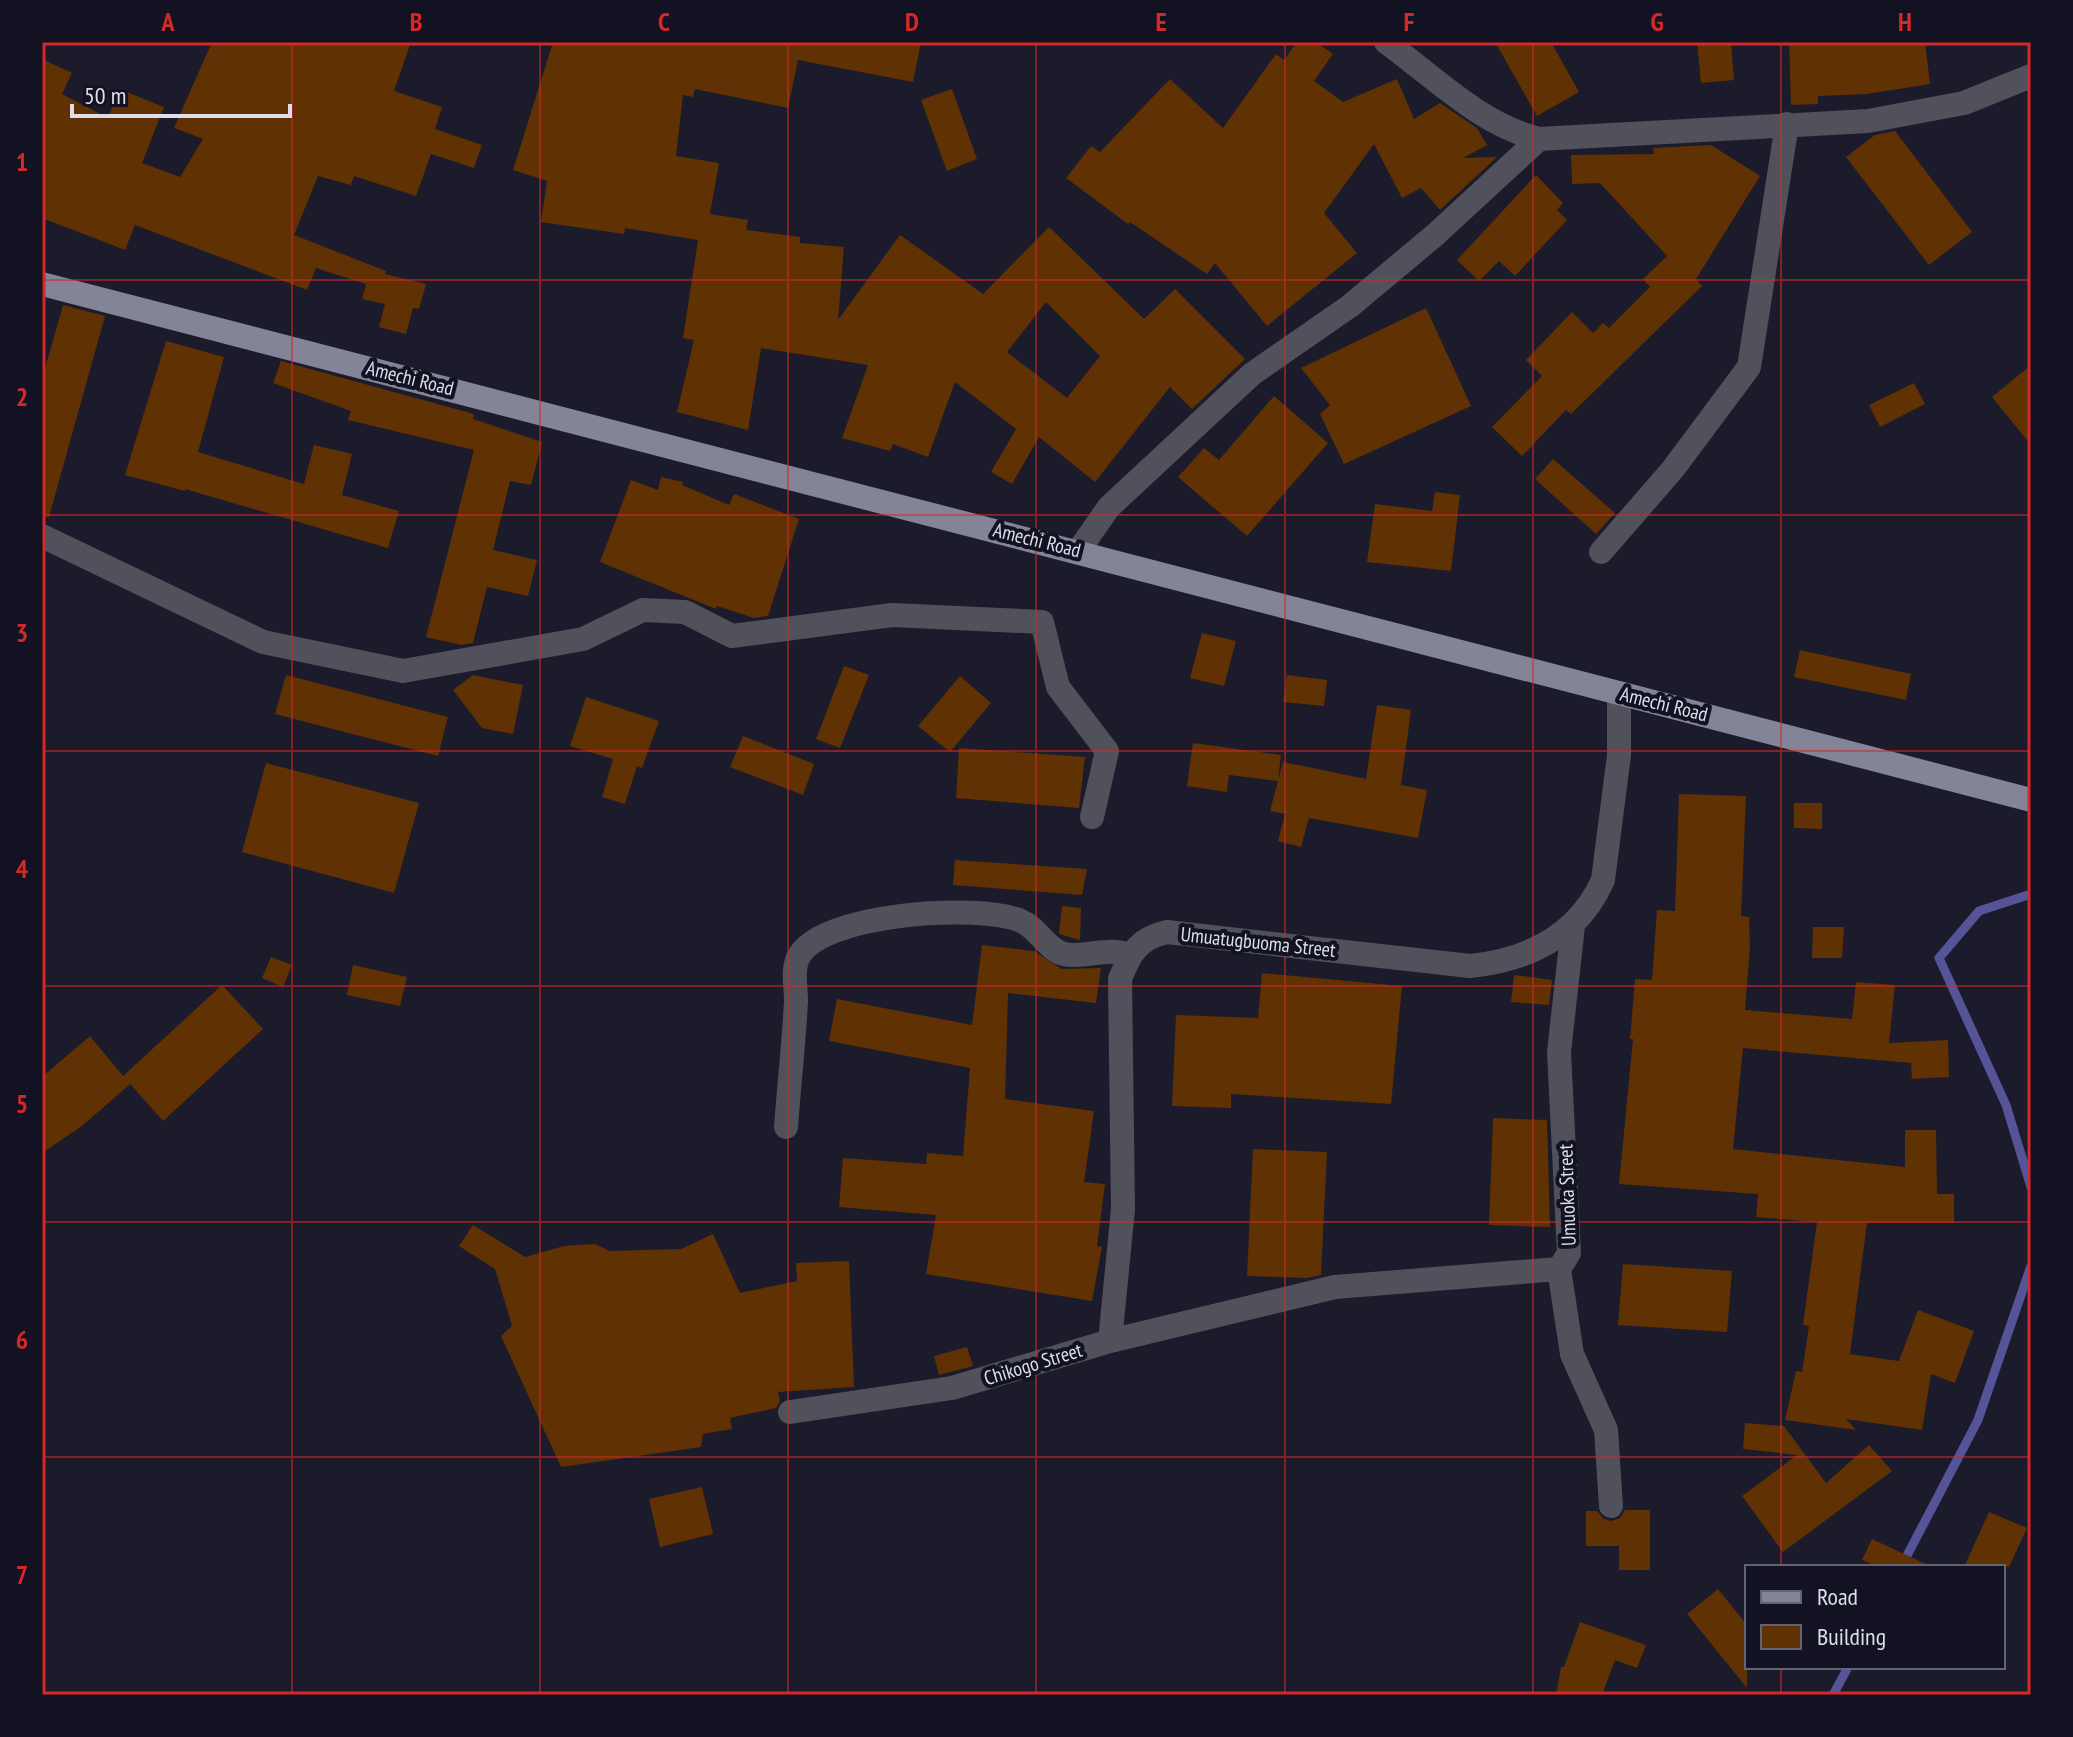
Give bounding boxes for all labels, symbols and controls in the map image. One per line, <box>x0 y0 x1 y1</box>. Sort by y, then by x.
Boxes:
text: A <box>160 5 175 38</box>
text: B <box>410 5 423 38</box>
text: C <box>658 5 670 38</box>
text: D <box>905 5 919 38</box>
text: E <box>1155 5 1167 38</box>
text: F <box>1404 5 1415 38</box>
text: G <box>1650 5 1664 38</box>
text: H <box>1898 5 1912 38</box>
scale bar <box>72 68 290 118</box>
text: 50 m <box>84 80 126 111</box>
text: 1 <box>16 145 28 178</box>
street label: Amechi Road <box>364 355 456 401</box>
text: 2 <box>16 380 28 413</box>
street label: Amechi Road <box>991 517 1083 563</box>
text: 3 <box>16 616 28 649</box>
street label: Amechi Road <box>1618 681 1710 727</box>
text: 4 <box>16 852 29 885</box>
street label: Umuatugbuoma Street <box>1179 921 1337 963</box>
text: 5 <box>16 1087 28 1120</box>
street label: Umuoka Street <box>1552 1143 1582 1247</box>
text: 6 <box>16 1323 28 1356</box>
street label: Chikogo Street <box>981 1337 1086 1391</box>
text: 7 <box>16 1558 28 1591</box>
legend <box>1745 1565 2005 1669</box>
text: Road <box>1817 1581 1858 1612</box>
text: Building <box>1817 1621 1886 1652</box>

